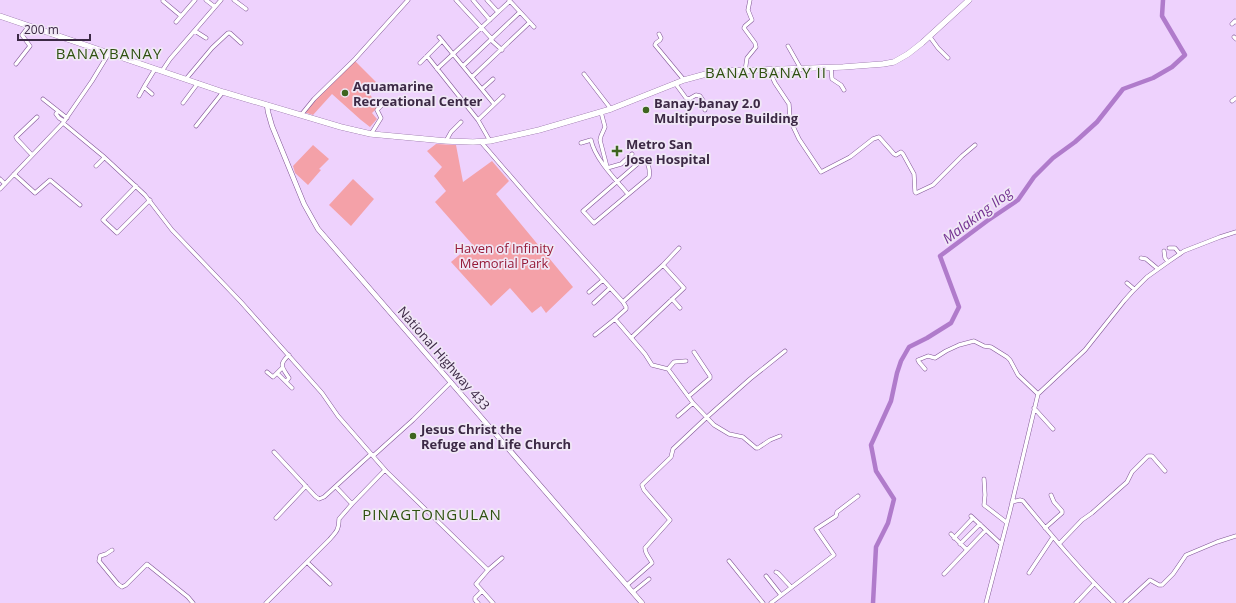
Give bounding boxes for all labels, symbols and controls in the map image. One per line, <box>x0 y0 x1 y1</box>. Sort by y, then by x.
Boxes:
scale bar <box>18 16 90 42</box>
text: 200 m <box>24 21 59 38</box>
district label: BANAYBANAY <box>56 43 162 63</box>
district label: BANAYBANAY II <box>705 62 827 82</box>
place label: Aquamarine Recreational Center <box>353 77 483 110</box>
marker: Aquamarine Recreational Center <box>340 88 350 98</box>
place label: Banay-banay 2.0 Multipurpose Building <box>654 94 799 127</box>
marker: Banay-banay 2.0 Multipurpose Building <box>641 105 651 115</box>
place label: Metro San Jose Hospital <box>625 135 710 168</box>
marker: Metro San Jose Hospital <box>611 145 623 157</box>
water label: Malaking Ilog <box>938 182 1016 248</box>
park label: Haven of Infinity Memorial Park <box>454 239 554 272</box>
street label: National Highway 433 <box>394 302 494 414</box>
place label: Jesus Christ the Refuge and Life Church <box>420 420 571 453</box>
marker: Jesus Christ the Refuge and Life Church <box>408 431 418 441</box>
district label: PINAGTONGULAN <box>362 504 502 524</box>

